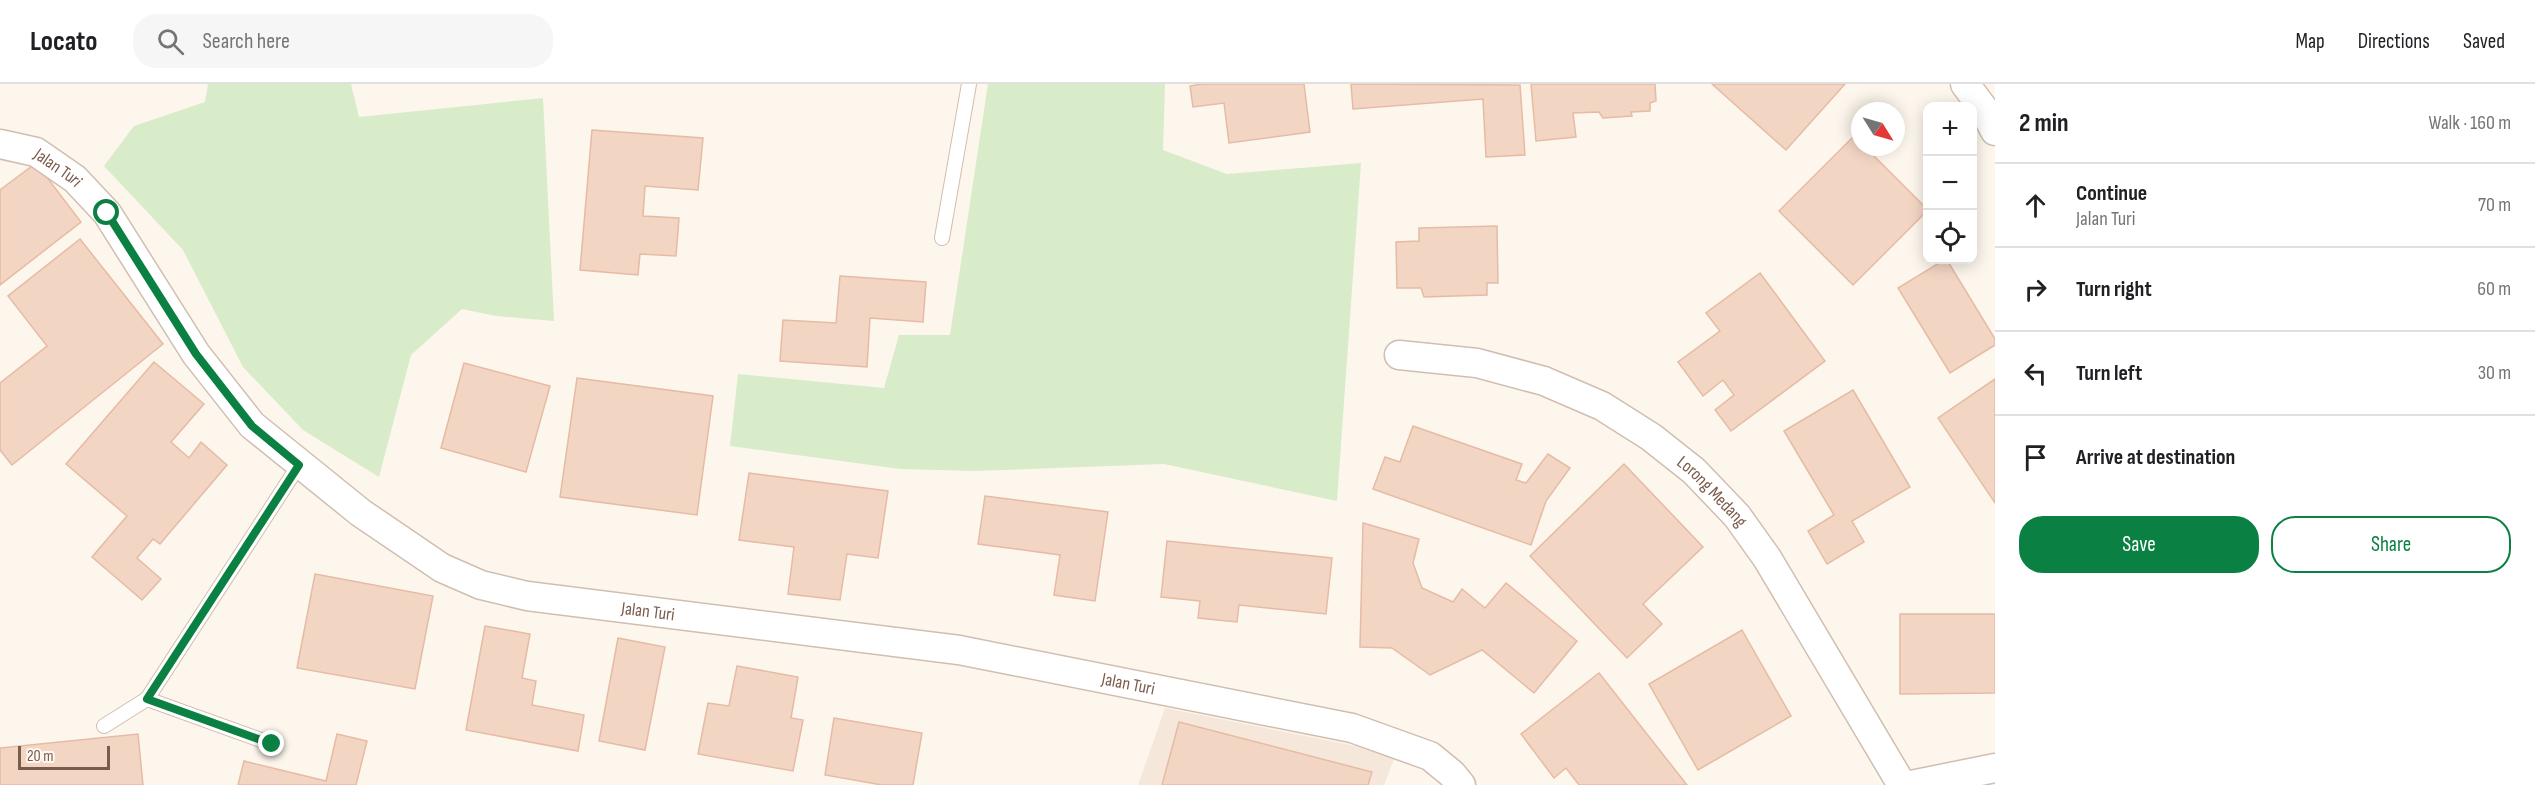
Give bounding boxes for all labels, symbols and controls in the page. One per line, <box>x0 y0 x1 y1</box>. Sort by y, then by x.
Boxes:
search box <box>133 14 553 68</box>
text: Locato <box>30 25 97 58</box>
icon: search <box>154 25 187 58</box>
text: Search here <box>202 28 290 55</box>
text: Map <box>2295 29 2325 54</box>
text: Directions <box>2358 29 2430 54</box>
text: Saved <box>2463 29 2505 54</box>
north arrow <box>1851 102 1905 156</box>
map controls <box>1923 102 1977 264</box>
button: + <box>1923 102 1977 156</box>
text: 2 min <box>2019 108 2069 139</box>
text: Walk · 160 m <box>2428 111 2511 135</box>
street label: Jalan Turi <box>29 143 87 191</box>
button: − <box>1923 156 1977 210</box>
text: Continue <box>2076 180 2147 207</box>
icon: ahead <box>2019 189 2052 222</box>
text: 70 m <box>2478 193 2511 217</box>
route start <box>93 199 119 225</box>
text: Jalan Turi <box>2076 207 2135 231</box>
button: locate <box>1923 210 1977 264</box>
icon: right <box>2019 273 2052 306</box>
text: Turn right <box>2076 276 2152 303</box>
text: 60 m <box>2477 277 2511 301</box>
icon: left <box>2019 357 2052 390</box>
text: Turn left <box>2076 360 2142 387</box>
text: 30 m <box>2478 361 2511 385</box>
icon: arrive <box>2019 441 2052 474</box>
text: Arrive at destination <box>2076 444 2235 471</box>
street label: Lorong Medang <box>1673 452 1751 531</box>
button: Save <box>2019 516 2259 573</box>
button: Share <box>2271 516 2511 573</box>
street label: Jalan Turi <box>619 598 676 625</box>
street label: Jalan Turi <box>1099 668 1157 700</box>
route end <box>258 730 284 756</box>
scale bar <box>18 743 110 770</box>
text: 20 m <box>27 747 54 766</box>

